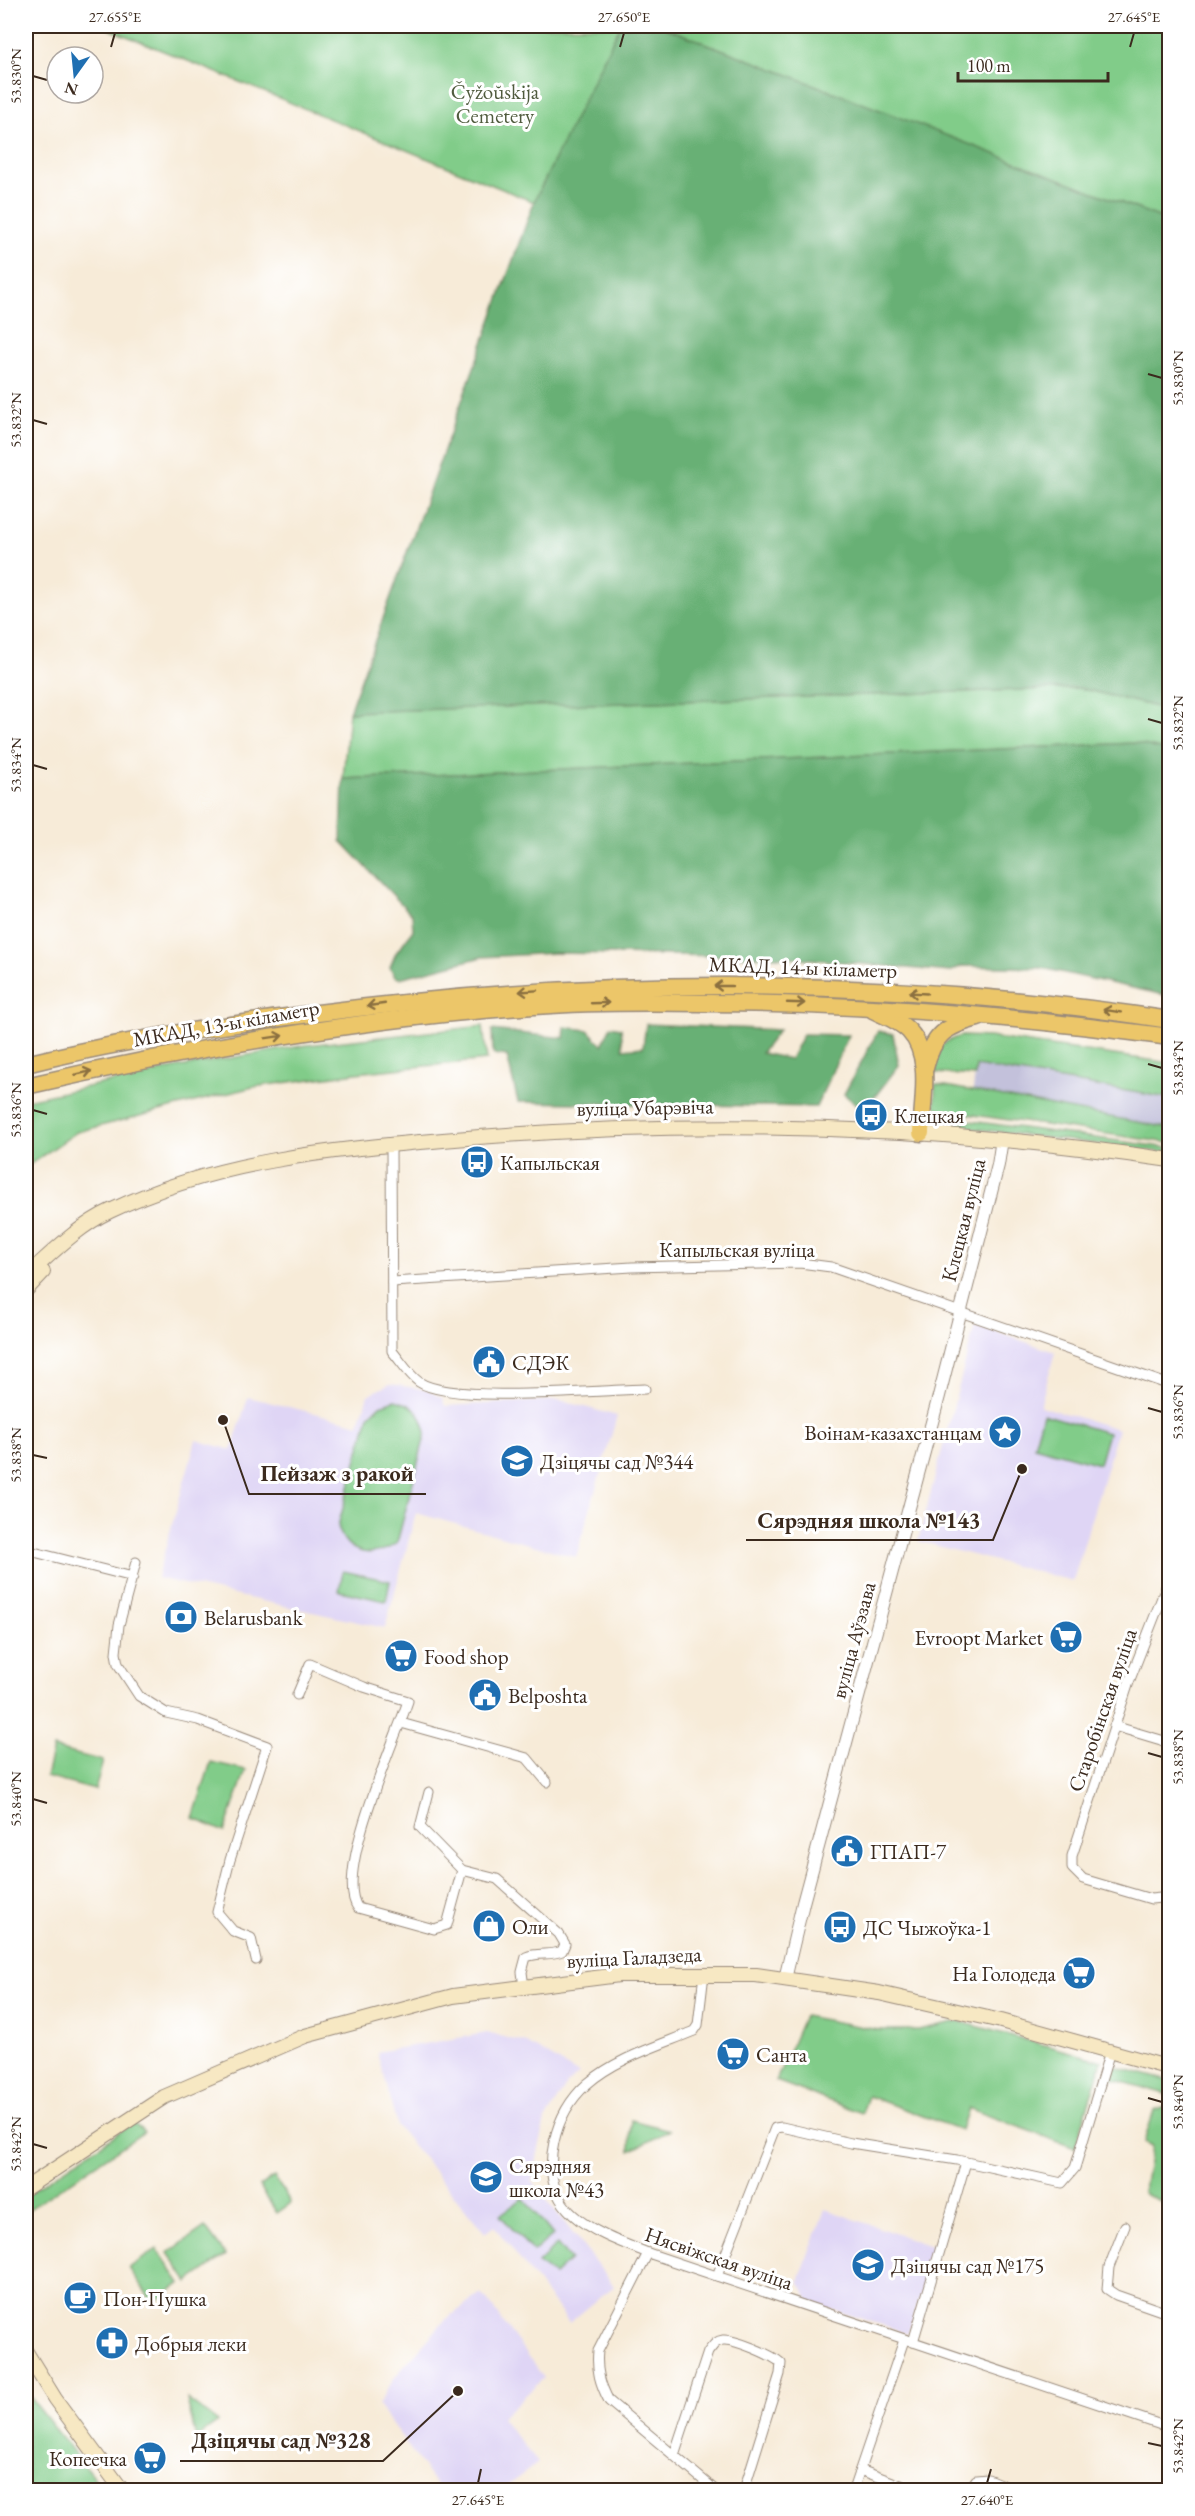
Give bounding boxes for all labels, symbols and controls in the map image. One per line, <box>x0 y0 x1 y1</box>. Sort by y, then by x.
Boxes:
text: 27.655°E <box>89 7 142 26</box>
text: 27.650°E <box>598 7 651 26</box>
text: 27.645°E <box>1108 7 1161 26</box>
north arrow <box>45 45 105 105</box>
scale bar <box>958 45 1108 83</box>
text: 53.830°N <box>6 48 25 104</box>
text: 100 m <box>967 54 1011 77</box>
text: N <box>62 77 80 101</box>
park label: Čyžoŭskija Cemetery <box>451 78 540 129</box>
text: 53.830°N <box>1168 350 1187 406</box>
text: 53.832°N <box>6 392 25 448</box>
text: 53.832°N <box>1168 695 1187 751</box>
text: 53.834°N <box>6 737 25 793</box>
street label: МКАД, 14-ы кіламетр <box>708 950 898 984</box>
one-way arrow <box>713 980 733 992</box>
one-way arrow <box>518 986 538 997</box>
one-way arrow <box>908 987 928 998</box>
street label: МКАД, 13-ы кіламетр <box>131 993 321 1053</box>
one-way arrow <box>589 998 609 1009</box>
one-way arrow <box>786 998 806 1009</box>
one-way arrow <box>367 1000 387 1011</box>
one-way arrow <box>1102 1005 1122 1016</box>
one-way arrow <box>264 1031 284 1042</box>
text: 53.834°N <box>1168 1040 1187 1096</box>
one-way arrow <box>72 1067 92 1078</box>
text: 53.836°N <box>6 1082 25 1138</box>
street label: вуліца Убарэвіча <box>576 1092 714 1122</box>
bus stop icon: Клецкая <box>853 1097 889 1133</box>
place label: Клецкая <box>894 1102 964 1129</box>
bus stop icon: Капыльская <box>459 1144 495 1180</box>
place label: Капыльская <box>500 1149 600 1176</box>
street label: Клецкая вуліца <box>935 1155 992 1285</box>
street label: Капыльская вуліца <box>659 1236 816 1263</box>
public building icon: СДЭК <box>471 1344 507 1380</box>
place label: СДЭК <box>512 1349 569 1376</box>
text: 53.836°N <box>1168 1384 1187 1440</box>
place icon: Воінам-казахстанцам <box>987 1414 1023 1450</box>
place label: Воінам-казахстанцам <box>804 1419 982 1446</box>
text: 53.838°N <box>6 1427 25 1483</box>
school or university icon: Дзіцячы сад №344 <box>499 1443 535 1479</box>
place label: Дзіцячы сад №344 <box>540 1448 694 1475</box>
callout: Пейзаж з ракой <box>249 1454 426 1494</box>
text: Пейзаж з ракой <box>260 1459 414 1488</box>
callout: Сярэдняя школа №143 <box>746 1500 993 1540</box>
text: Сярэдняя школа №143 <box>757 1506 981 1535</box>
street label: вуліца Аўэзава <box>824 1578 882 1701</box>
bank icon: Belarusbank <box>163 1599 199 1635</box>
place label: Belarusbank <box>204 1604 304 1631</box>
supermarket icon: Evroopt Market <box>1048 1619 1084 1655</box>
place label: Evroopt Market <box>915 1624 1043 1651</box>
street label: Старобінская вуліца <box>1061 1624 1143 1795</box>
supermarket icon: Food shop <box>383 1638 419 1674</box>
place label: Food shop <box>424 1643 509 1670</box>
public building icon: Belposhta <box>467 1677 503 1713</box>
place label: Belposhta <box>508 1682 588 1709</box>
text: 53.838°N <box>1168 1729 1187 1785</box>
text: 53.840°N <box>6 1771 25 1827</box>
public building icon: ГПАП-7 <box>829 1833 865 1869</box>
place label: ГПАП-7 <box>870 1838 947 1865</box>
shop icon: Оли <box>471 1908 507 1944</box>
bus stop icon: ДС Чыжоўка-1 <box>822 1909 858 1945</box>
place label: Оли <box>512 1913 549 1940</box>
place label: ДС Чыжоўка-1 <box>863 1914 991 1941</box>
street label: вуліца Галадзеда <box>566 1940 703 1974</box>
supermarket icon: На Голодеда <box>1061 1955 1097 1991</box>
place label: На Голодеда <box>952 1960 1057 1987</box>
supermarket icon: Санта <box>715 2036 751 2072</box>
place label: Санта <box>756 2041 808 2068</box>
text: 53.840°N <box>1168 2074 1187 2130</box>
text: 53.842°N <box>6 2116 25 2172</box>
place label: Сярэдняя школа №43 <box>509 2152 604 2203</box>
school or university icon: Сярэдняя школа №43 <box>468 2159 504 2195</box>
street label: Нясвіжская вуліца <box>642 2220 797 2296</box>
school or university icon: Дзіцячы сад №175 <box>850 2247 886 2283</box>
place label: Дзіцячы сад №175 <box>891 2252 1044 2279</box>
cafe icon: Пон-Пушка <box>62 2280 98 2316</box>
place label: Пон-Пушка <box>103 2285 207 2312</box>
pharmacy icon: Добрыя леки <box>94 2325 130 2361</box>
place label: Добрыя леки <box>135 2330 247 2357</box>
text: 53.842°N <box>1168 2418 1187 2474</box>
callout: Дзіцячы сад №328 <box>180 2421 383 2461</box>
text: Дзіцячы сад №328 <box>191 2426 371 2455</box>
supermarket icon: Копеечка <box>132 2440 168 2476</box>
place label: Копеечка <box>49 2445 128 2472</box>
text: 27.645°E <box>452 2490 505 2509</box>
text: 27.640°E <box>961 2490 1014 2509</box>

